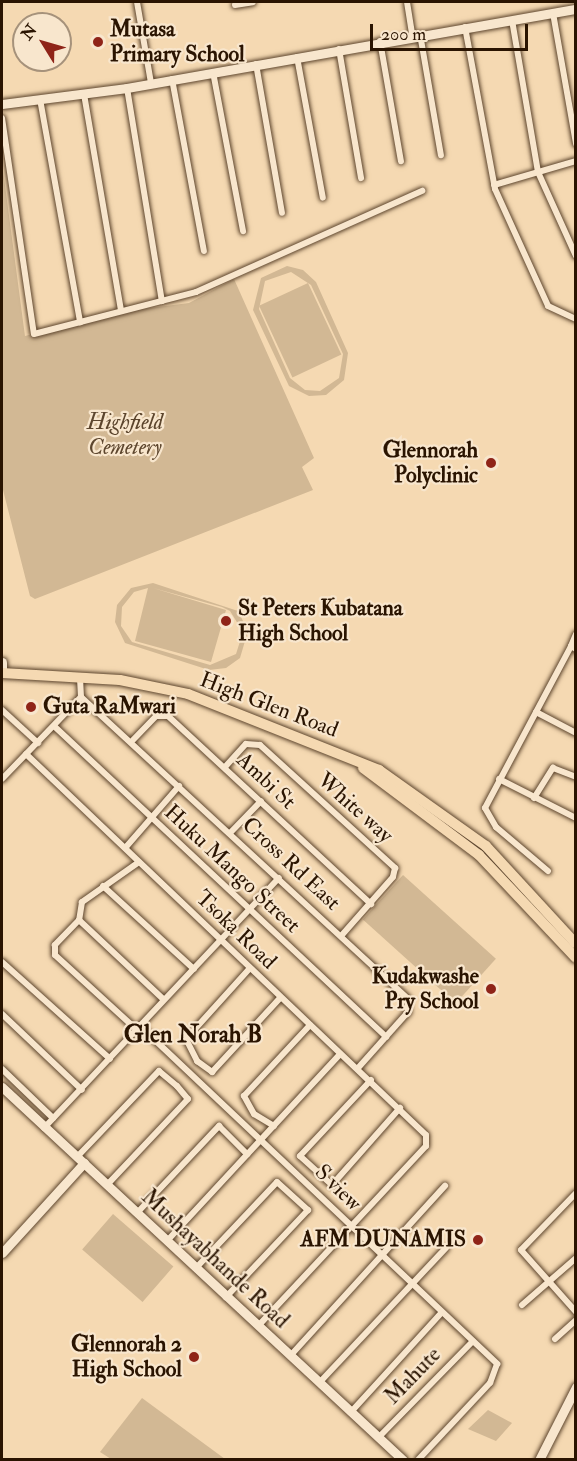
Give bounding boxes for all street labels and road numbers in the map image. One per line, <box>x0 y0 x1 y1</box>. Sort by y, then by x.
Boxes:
street label: High Glen Road <box>196 667 342 743</box>
street label: Ambi St <box>231 747 301 815</box>
street label: White way <box>312 767 398 849</box>
street label: Huku Mango Street <box>159 799 305 939</box>
street label: Cross Rd East <box>236 812 346 916</box>
street label: Tsoka Road <box>190 885 282 975</box>
street label: S view <box>309 1159 367 1217</box>
street label: Mushayabhande Road <box>136 1184 294 1334</box>
street label: Mahute <box>379 1342 447 1410</box>

